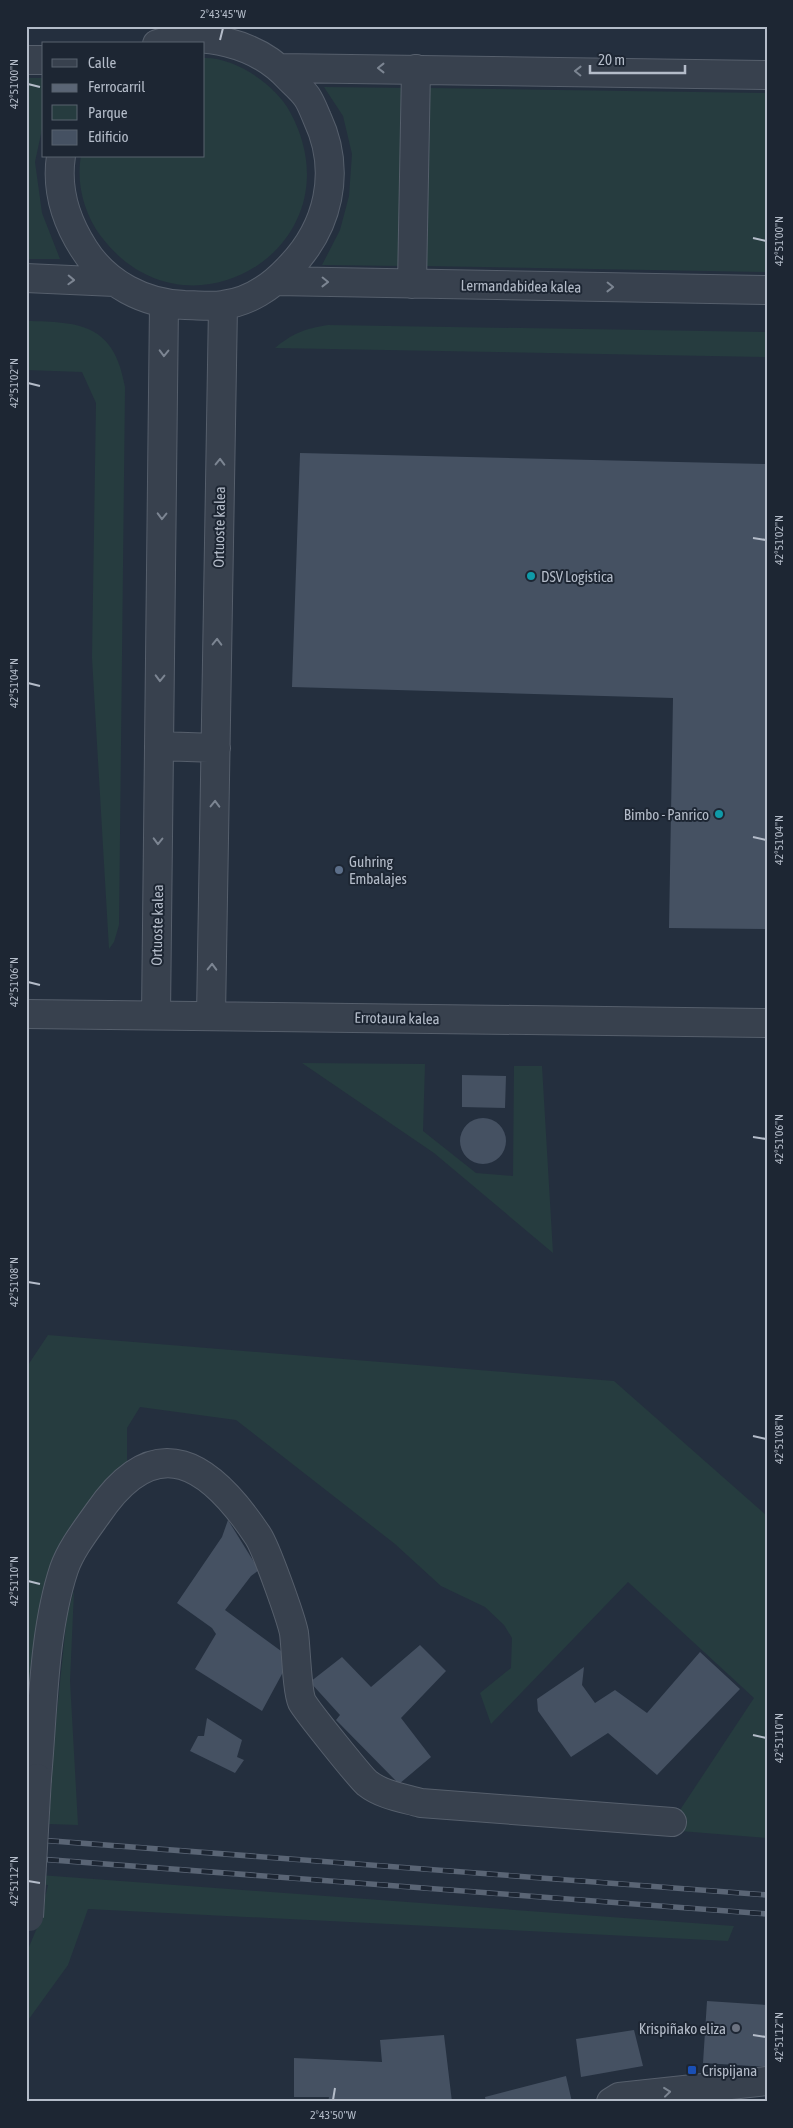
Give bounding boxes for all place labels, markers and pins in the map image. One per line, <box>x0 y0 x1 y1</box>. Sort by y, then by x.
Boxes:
place label: DSV Logistica <box>541 568 613 585</box>
marker: DSV Logistica <box>525 570 537 582</box>
place label: Bimbo - Panrico <box>624 806 709 823</box>
marker: Bimbo - Panrico <box>713 808 725 820</box>
place label: Guhring Embalajes <box>349 853 407 887</box>
marker: Guhring Embalajes <box>333 864 345 876</box>
place label: Krispiñako eliza <box>639 2020 726 2037</box>
marker: Krispiñako eliza <box>730 2022 742 2034</box>
place label: Crispijana <box>702 2062 757 2079</box>
marker: Crispijana <box>686 2064 698 2076</box>

